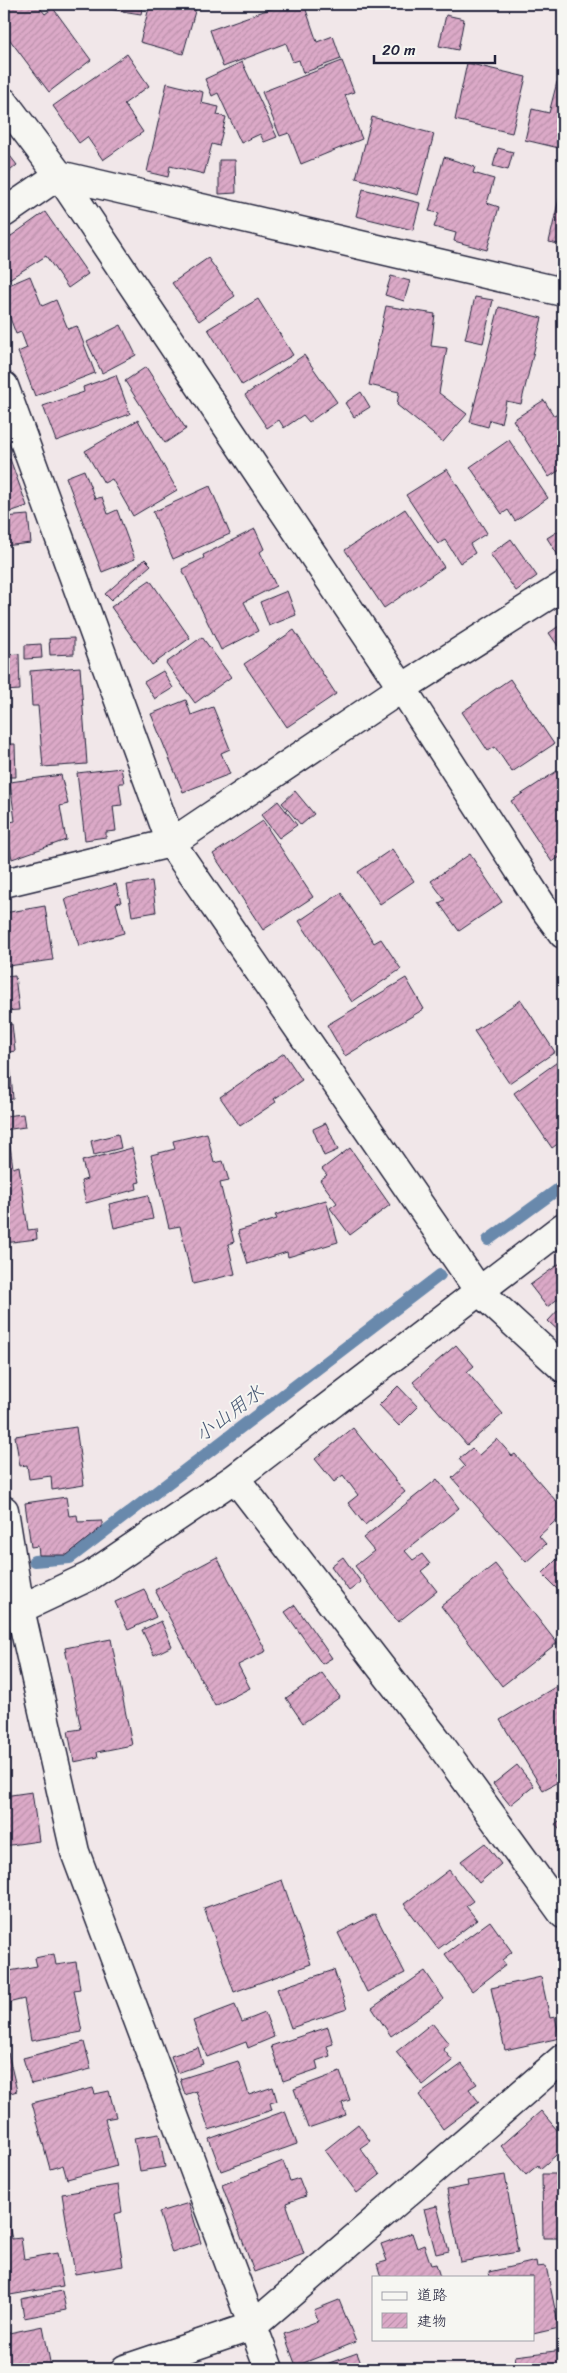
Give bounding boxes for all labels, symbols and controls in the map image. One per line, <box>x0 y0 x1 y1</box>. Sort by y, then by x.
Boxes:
scale bar <box>374 32 496 64</box>
text: 20 m <box>382 37 416 63</box>
water label: 小山用水 <box>187 1375 272 1451</box>
legend <box>372 2276 534 2340</box>
text: 道路 <box>417 2282 447 2308</box>
text: 建物 <box>417 2308 447 2334</box>

